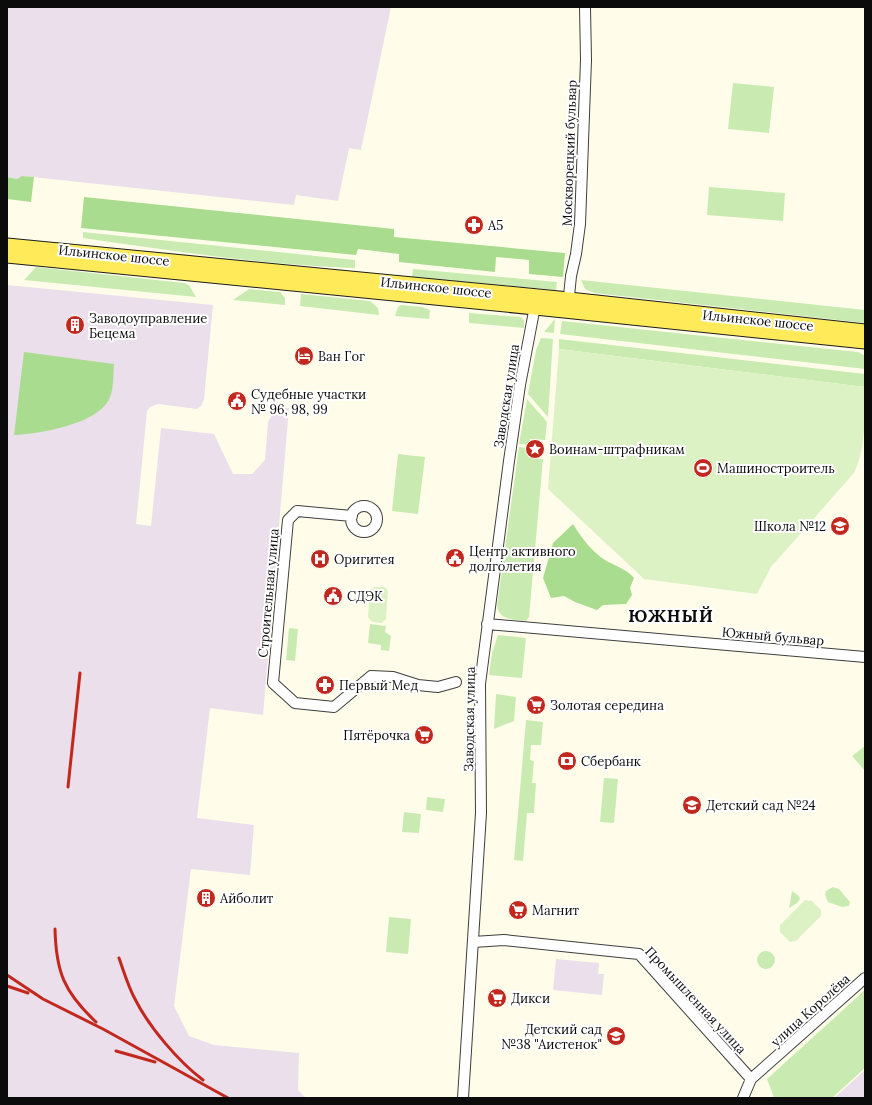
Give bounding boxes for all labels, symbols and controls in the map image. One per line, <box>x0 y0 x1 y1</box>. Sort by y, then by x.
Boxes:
street label: Москворецкий бульвар <box>558 79 581 227</box>
pharmacy icon: А5 <box>463 214 485 236</box>
place label: А5 <box>487 217 503 234</box>
street label: Ильинское шоссе <box>57 241 170 270</box>
street label: Ильинское шоссе <box>379 273 492 302</box>
street label: Ильинское шоссе <box>701 306 814 335</box>
place label: Заводоуправление Бецема <box>89 310 207 342</box>
building icon: Заводоуправление Бецема <box>64 314 86 336</box>
street label: Заводская улица <box>490 343 523 449</box>
hotel icon: Ван Гог <box>293 345 315 367</box>
place label: Ван Гог <box>318 348 365 365</box>
place label: Судебные участки № 96, 98, 99 <box>251 386 366 418</box>
public building icon: Судебные участки № 96, 98, 99 <box>226 390 248 412</box>
place icon: Воинам-штрафникам <box>524 438 546 460</box>
place label: Воинам-штрафникам <box>549 441 685 458</box>
sports icon: Машиностроитель <box>692 457 714 479</box>
place label: Машиностроитель <box>717 460 835 477</box>
school or university icon: Школа №12 <box>829 515 851 537</box>
place label: Школа №12 <box>754 518 826 535</box>
street label: Строительная улица <box>254 528 283 658</box>
place label: Центр активного долголетия <box>469 543 576 575</box>
public building icon: Центр активного долголетия <box>444 547 466 569</box>
hospital icon: Оригитея <box>309 548 331 570</box>
place label: Оригитея <box>334 551 395 568</box>
public building icon: СДЭК <box>322 585 344 607</box>
place label: СДЭК <box>347 588 383 605</box>
district label: ЮЖНЫЙ <box>628 605 714 627</box>
street label: Южный бульвар <box>721 624 825 649</box>
street label: Заводская улица <box>460 666 479 772</box>
pharmacy icon: Первый Мед <box>314 674 336 696</box>
place label: Первый Мед <box>339 677 418 694</box>
supermarket icon: Золотая середина <box>525 694 547 716</box>
place label: Золотая середина <box>550 697 664 714</box>
supermarket icon: Пятёрочка <box>413 724 435 746</box>
place label: Пятёрочка <box>343 727 410 744</box>
bank icon: Сбербанк <box>556 750 578 772</box>
place label: Сбербанк <box>581 753 641 770</box>
school or university icon: Детский сад №24 <box>681 794 703 816</box>
place label: Детский сад №24 <box>706 797 816 814</box>
building icon: Айболит <box>195 887 217 909</box>
place label: Айболит <box>219 890 274 907</box>
supermarket icon: Магнит <box>507 899 529 921</box>
place label: Магнит <box>532 902 580 919</box>
street label: Промышленная улица <box>641 943 750 1058</box>
street label: улица Королёва <box>767 970 854 1050</box>
supermarket icon: Дикси <box>486 987 508 1009</box>
place label: Дикси <box>511 990 550 1007</box>
place label: Детский сад №38 "Аистенок" <box>501 1021 602 1053</box>
school or university icon: Детский сад №38 "Аистенок" <box>605 1025 627 1047</box>

